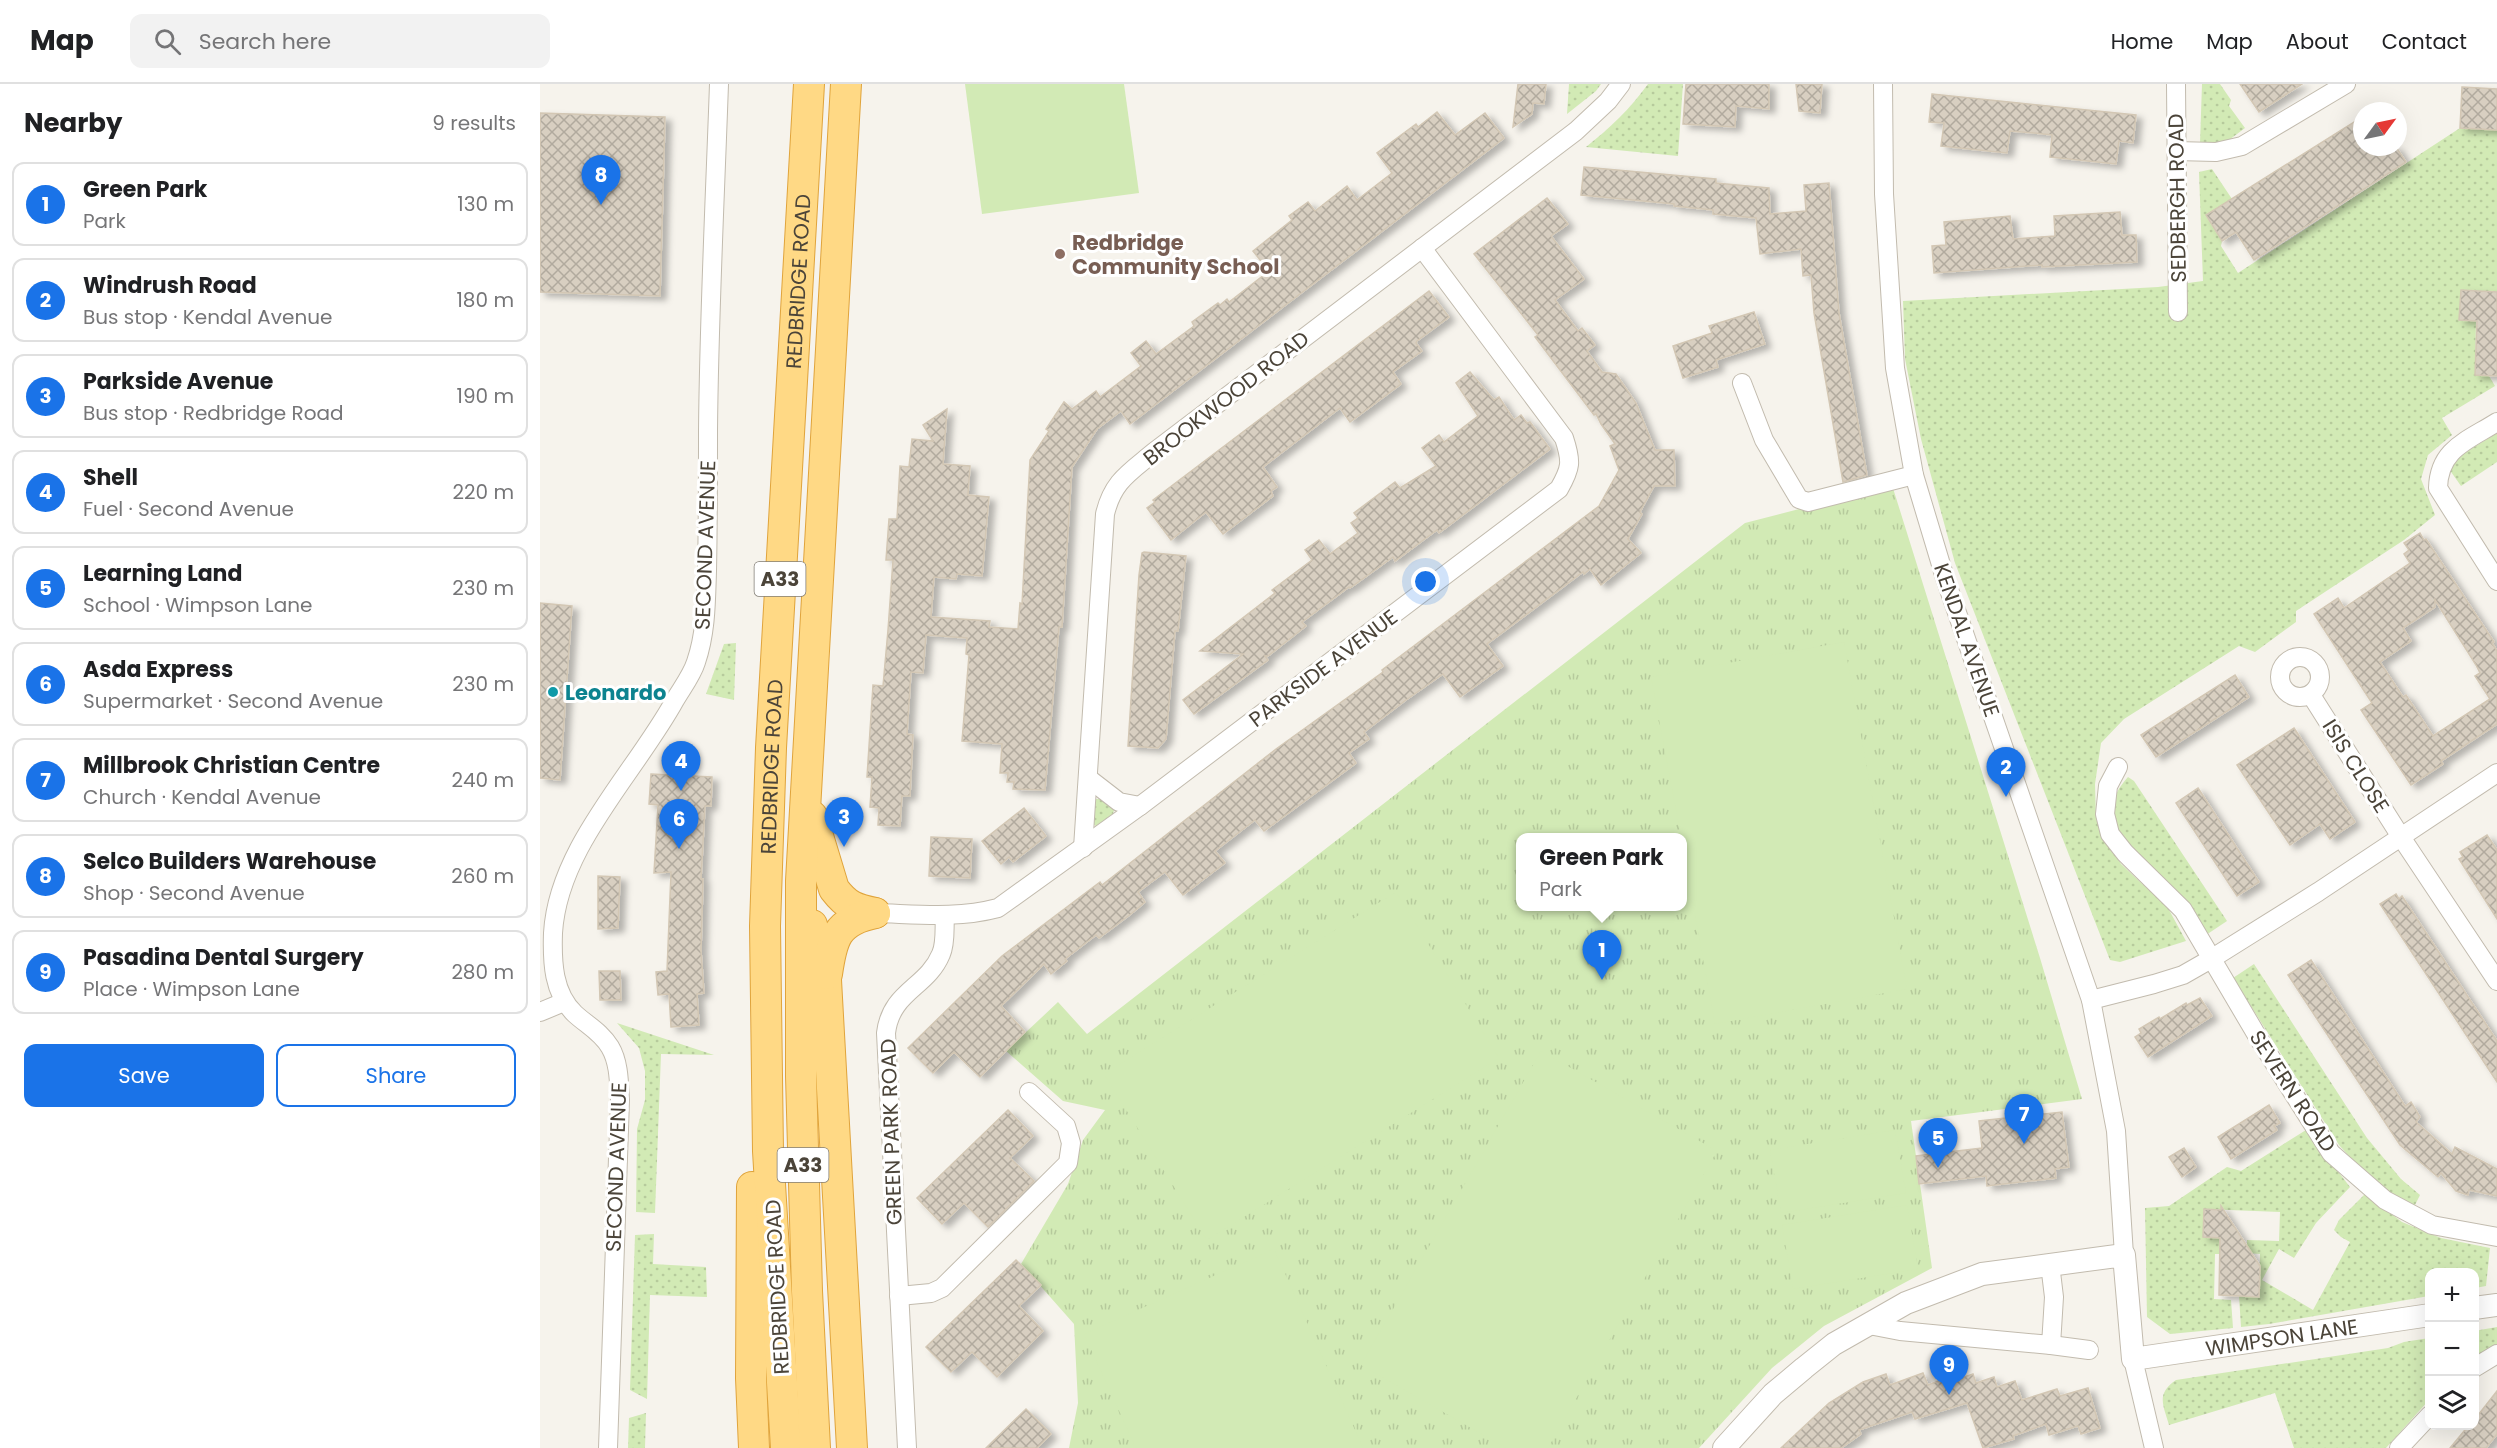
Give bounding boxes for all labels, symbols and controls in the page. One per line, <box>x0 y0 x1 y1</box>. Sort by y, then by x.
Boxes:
search box <box>130 14 550 68</box>
text: Map <box>30 21 94 60</box>
icon: search <box>151 25 184 58</box>
text: Search here <box>199 26 331 57</box>
text: Home <box>2111 27 2173 56</box>
text: Map <box>2206 27 2253 56</box>
text: About <box>2286 27 2349 56</box>
text: Contact <box>2382 27 2467 56</box>
north arrow <box>2353 102 2407 156</box>
text: Nearby <box>24 105 122 141</box>
text: 9 results <box>432 109 516 137</box>
street label: SEDBERGH ROAD <box>2161 113 2193 283</box>
pin: 8 <box>582 156 620 205</box>
text: Green Park <box>83 174 207 205</box>
text: 1 <box>42 190 49 218</box>
text: 130 m <box>457 190 514 218</box>
street label: REDBRIDGE ROAD <box>778 193 817 370</box>
text: Park <box>83 207 126 235</box>
place label: Redbridge Community School <box>1072 228 1279 281</box>
marker: Redbridge Community School <box>1053 247 1067 261</box>
text: Windrush Road <box>83 270 257 301</box>
text: 2 <box>40 286 51 314</box>
text: 180 m <box>456 286 514 314</box>
text: Bus stop · Kendal Avenue <box>83 303 332 331</box>
street label: BROOKWOOD ROAD <box>1137 324 1315 472</box>
text: Parkside Avenue <box>83 366 273 397</box>
text: 3 <box>39 382 52 410</box>
text: 190 m <box>457 382 514 410</box>
text: Bus stop · Redbridge Road <box>83 399 344 427</box>
street label: SECOND AVENUE <box>688 460 722 630</box>
text: Shell <box>83 462 138 493</box>
text: 4 <box>39 478 52 506</box>
text: 220 m <box>453 478 514 506</box>
text: Fuel · Second Avenue <box>83 495 294 523</box>
text: Learning Land <box>83 558 242 589</box>
street label: KENDAL AVENUE <box>1927 559 2007 721</box>
road number: A33 <box>754 562 806 596</box>
your location <box>1411 567 1440 596</box>
text: 5 <box>39 574 52 602</box>
text: 230 m <box>452 574 514 602</box>
text: School · Wimpson Lane <box>83 591 312 619</box>
street label: PARKSIDE AVENUE <box>1243 602 1403 734</box>
text: Asda Express <box>83 654 233 685</box>
text: 6 <box>39 670 52 698</box>
text: 230 m <box>452 670 514 698</box>
place label: Leonardo <box>565 678 666 707</box>
street label: REDBRIDGE ROAD <box>753 678 789 855</box>
marker: Leonardo <box>546 685 560 699</box>
text: Supermarket · Second Avenue <box>83 687 383 715</box>
street label: ISIS CLOSE <box>2316 714 2396 818</box>
pin: 4 <box>662 742 700 791</box>
pin: 2 <box>1986 748 2026 797</box>
text: Millbrook Christian Centre <box>83 750 380 781</box>
text: 7 <box>40 766 51 794</box>
text: 240 m <box>451 766 514 794</box>
text: Church · Kendal Avenue <box>83 783 321 811</box>
pin: 3 <box>824 798 864 847</box>
pin: 6 <box>660 800 698 849</box>
popup <box>1516 833 1687 911</box>
text: Green Park <box>1539 842 1664 873</box>
text: Selco Builders Warehouse <box>83 846 376 877</box>
text: 8 <box>39 862 52 890</box>
text: 260 m <box>451 862 514 890</box>
text: Park <box>1539 875 1582 903</box>
text: Shop · Second Avenue <box>83 879 305 907</box>
pin: 1 <box>1582 930 1622 980</box>
text: Pasadina Dental Surgery <box>83 942 364 973</box>
text: 9 <box>39 958 52 986</box>
text: 280 m <box>451 958 514 986</box>
text: Place · Wimpson Lane <box>83 975 300 1003</box>
street label: SEVERN ROAD <box>2243 1025 2343 1157</box>
street label: GREEN PARK ROAD <box>873 1038 909 1226</box>
button: Save <box>24 1044 264 1107</box>
button: Share <box>276 1044 516 1107</box>
street label: SECOND AVENUE <box>599 1082 633 1252</box>
pin: 7 <box>2004 1094 2044 1144</box>
pin: 5 <box>1918 1118 1958 1168</box>
road number: A33 <box>778 1148 828 1182</box>
street label: REDBRIDGE ROAD <box>758 1199 796 1375</box>
map controls <box>2425 1268 2479 1430</box>
button: + <box>2425 1268 2479 1322</box>
street label: WIMPSON LANE <box>2203 1311 2360 1363</box>
button: − <box>2425 1322 2479 1376</box>
pin: 9 <box>1930 1346 1968 1395</box>
button: layers <box>2425 1376 2479 1430</box>

